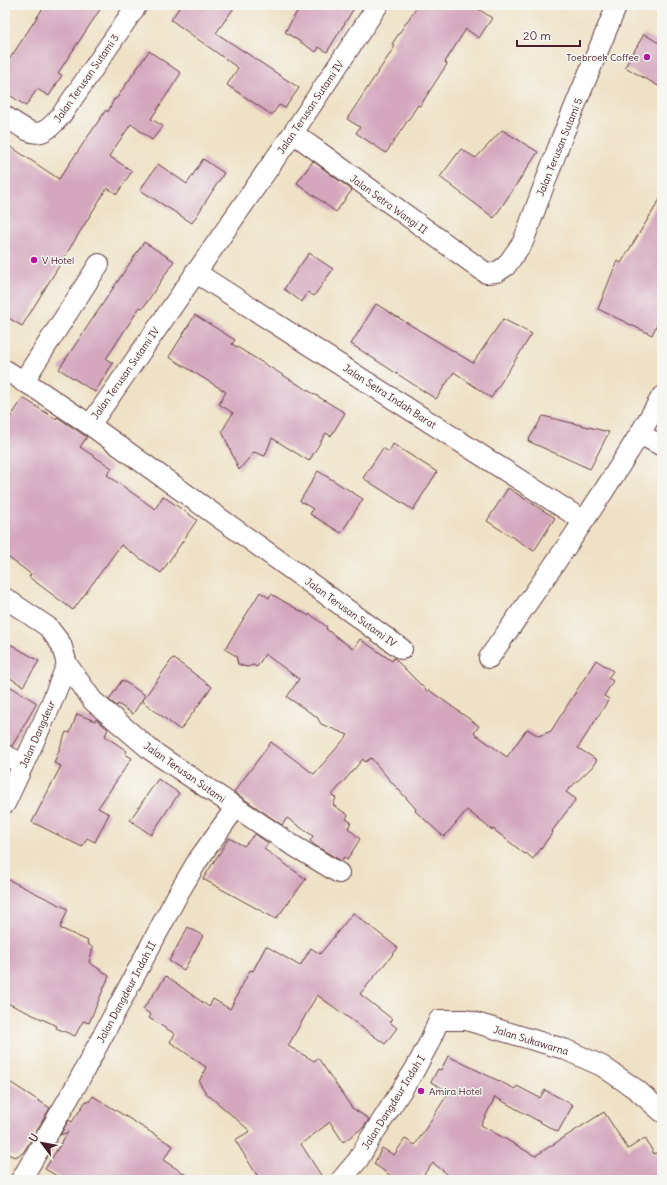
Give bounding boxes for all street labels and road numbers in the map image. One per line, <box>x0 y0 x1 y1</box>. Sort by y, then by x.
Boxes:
street label: Jalan Terusan Sutami 3 <box>51 31 122 125</box>
street label: Jalan Terusan Sutami IV <box>274 58 346 156</box>
street label: Jalan Terusan Sutami 5 <box>534 96 585 198</box>
street label: Jalan Setra Wangi II <box>347 172 430 237</box>
street label: Jalan Terusan Sutami IV <box>89 325 162 422</box>
street label: Jalan Setra Indah Barat <box>341 361 439 432</box>
street label: Jalan Terusan Sutami IV <box>303 575 399 650</box>
street label: Jalan Dangdeur <box>17 699 58 770</box>
street label: Jalan Terusan Sutami <box>141 739 228 805</box>
street label: Jalan Dangdeur Indah II <box>94 939 159 1045</box>
street label: Jalan Sukawarna <box>492 1023 570 1058</box>
street label: Jalan Dangdeur Indah I <box>359 1053 428 1152</box>

